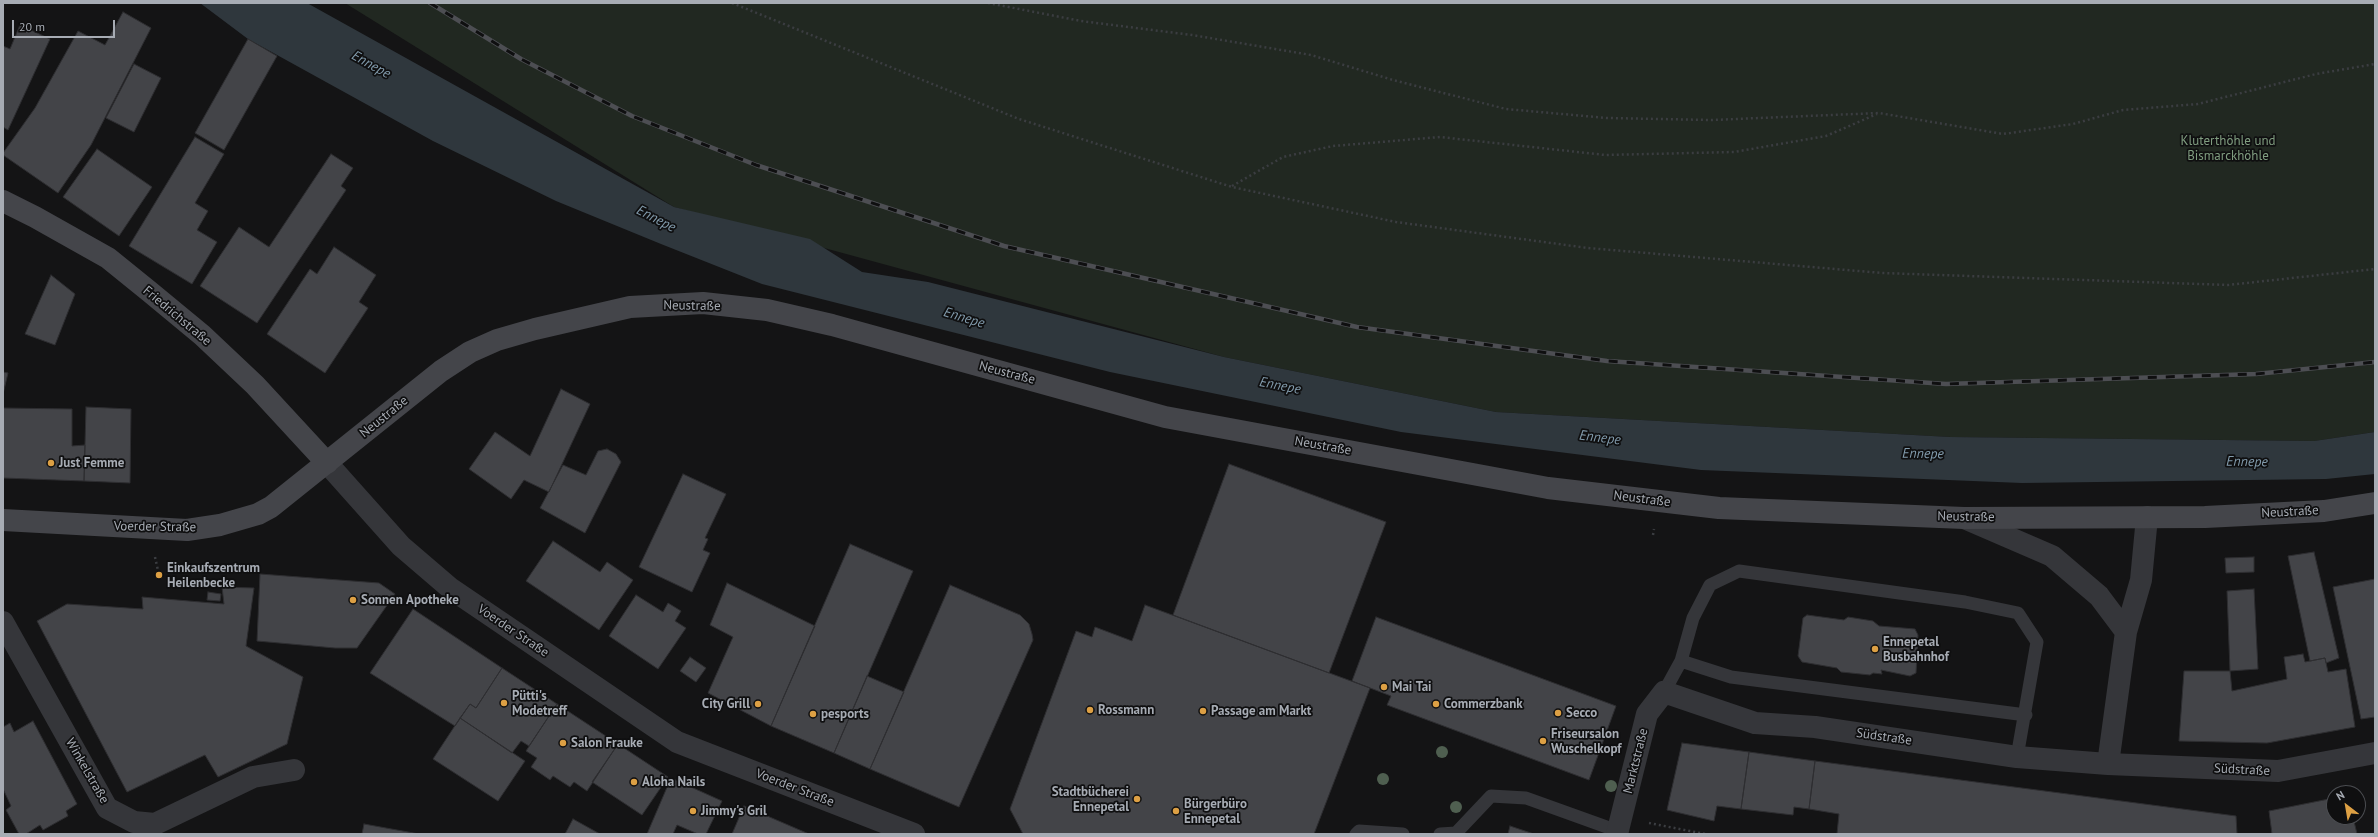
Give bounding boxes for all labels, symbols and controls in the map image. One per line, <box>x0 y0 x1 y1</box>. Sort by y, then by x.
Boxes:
scale bar <box>14 12 117 38</box>
text: 20 m <box>19 19 45 34</box>
water label: Ennepe <box>349 48 393 82</box>
park label: Kluterthöhle und Bismarckhöhle <box>2181 133 2275 164</box>
water label: Ennepe <box>634 202 678 236</box>
street label: Friedrichstraße <box>140 283 214 349</box>
street label: Neustraße <box>663 298 721 314</box>
water label: Ennepe <box>942 304 986 332</box>
street label: Neustraße <box>977 358 1037 388</box>
water label: Ennepe <box>1258 374 1302 398</box>
street label: Neustraße <box>357 393 411 441</box>
water label: Ennepe <box>1578 427 1622 449</box>
street label: Neustraße <box>1293 433 1353 459</box>
water label: Ennepe <box>1902 445 1944 463</box>
water label: Ennepe <box>2226 453 2268 471</box>
place label: Just Femme <box>59 455 124 471</box>
marker: Just Femme <box>46 458 56 468</box>
street label: Neustraße <box>1613 488 1671 510</box>
street label: Neustraße <box>2261 503 2319 521</box>
street label: Neustraße <box>1937 509 1995 525</box>
street label: Voerder Straße <box>114 518 196 536</box>
place label: Einkaufszentrum Heilenbecke <box>167 560 260 591</box>
marker: Einkaufszentrum Heilenbecke <box>154 570 164 580</box>
place label: Sonnen Apotheke <box>361 592 459 608</box>
marker: Sonnen Apotheke <box>348 595 358 605</box>
street label: Voerder Straße <box>474 601 552 661</box>
place label: Ennepetal Busbahnhof <box>1883 634 1949 665</box>
marker: Ennepetal Busbahnhof <box>1870 644 1880 654</box>
place label: Mai Tai <box>1392 679 1432 695</box>
marker: Mai Tai <box>1379 682 1389 692</box>
place label: Pütti's Modetreff <box>512 688 567 719</box>
place label: City Grill <box>702 696 750 712</box>
place label: Commerzbank <box>1444 696 1523 712</box>
marker: Pütti's Modetreff <box>499 698 509 708</box>
marker: City Grill <box>753 699 763 709</box>
marker: Commerzbank <box>1431 699 1441 709</box>
place label: Rossmann <box>1098 702 1154 718</box>
place label: Passage am Markt <box>1211 703 1311 719</box>
marker: Rossmann <box>1085 705 1095 715</box>
place label: Secco <box>1566 705 1597 721</box>
place label: pesports <box>821 706 869 722</box>
marker: Passage am Markt <box>1198 706 1208 716</box>
marker: Secco <box>1553 708 1563 718</box>
marker: pesports <box>808 709 818 719</box>
street label: Südstraße <box>1855 725 1913 749</box>
place label: Friseursalon Wuschelkopf <box>1551 726 1621 757</box>
street label: Marktstraße <box>1620 727 1652 795</box>
place label: Salon Frauke <box>571 735 643 751</box>
street label: Winkelstraße <box>62 736 112 806</box>
marker: Friseursalon Wuschelkopf <box>1538 736 1548 746</box>
marker: Salon Frauke <box>558 738 568 748</box>
street label: Südstraße <box>2214 761 2270 779</box>
street label: Voerder Straße <box>754 766 836 810</box>
place label: Aloha Nails <box>642 774 705 790</box>
marker: Aloha Nails <box>629 777 639 787</box>
place label: Stadtbücherei Ennepetal <box>1052 784 1129 815</box>
north arrow <box>2326 785 2366 825</box>
text: N <box>2334 788 2347 803</box>
marker: Stadtbücherei Ennepetal <box>1132 794 1142 804</box>
place label: Bürgerbüro Ennepetal <box>1184 796 1247 827</box>
place label: Jimmy's Gril <box>701 803 767 819</box>
marker: Jimmy's Gril <box>688 806 698 816</box>
marker: Bürgerbüro Ennepetal <box>1171 806 1181 816</box>

